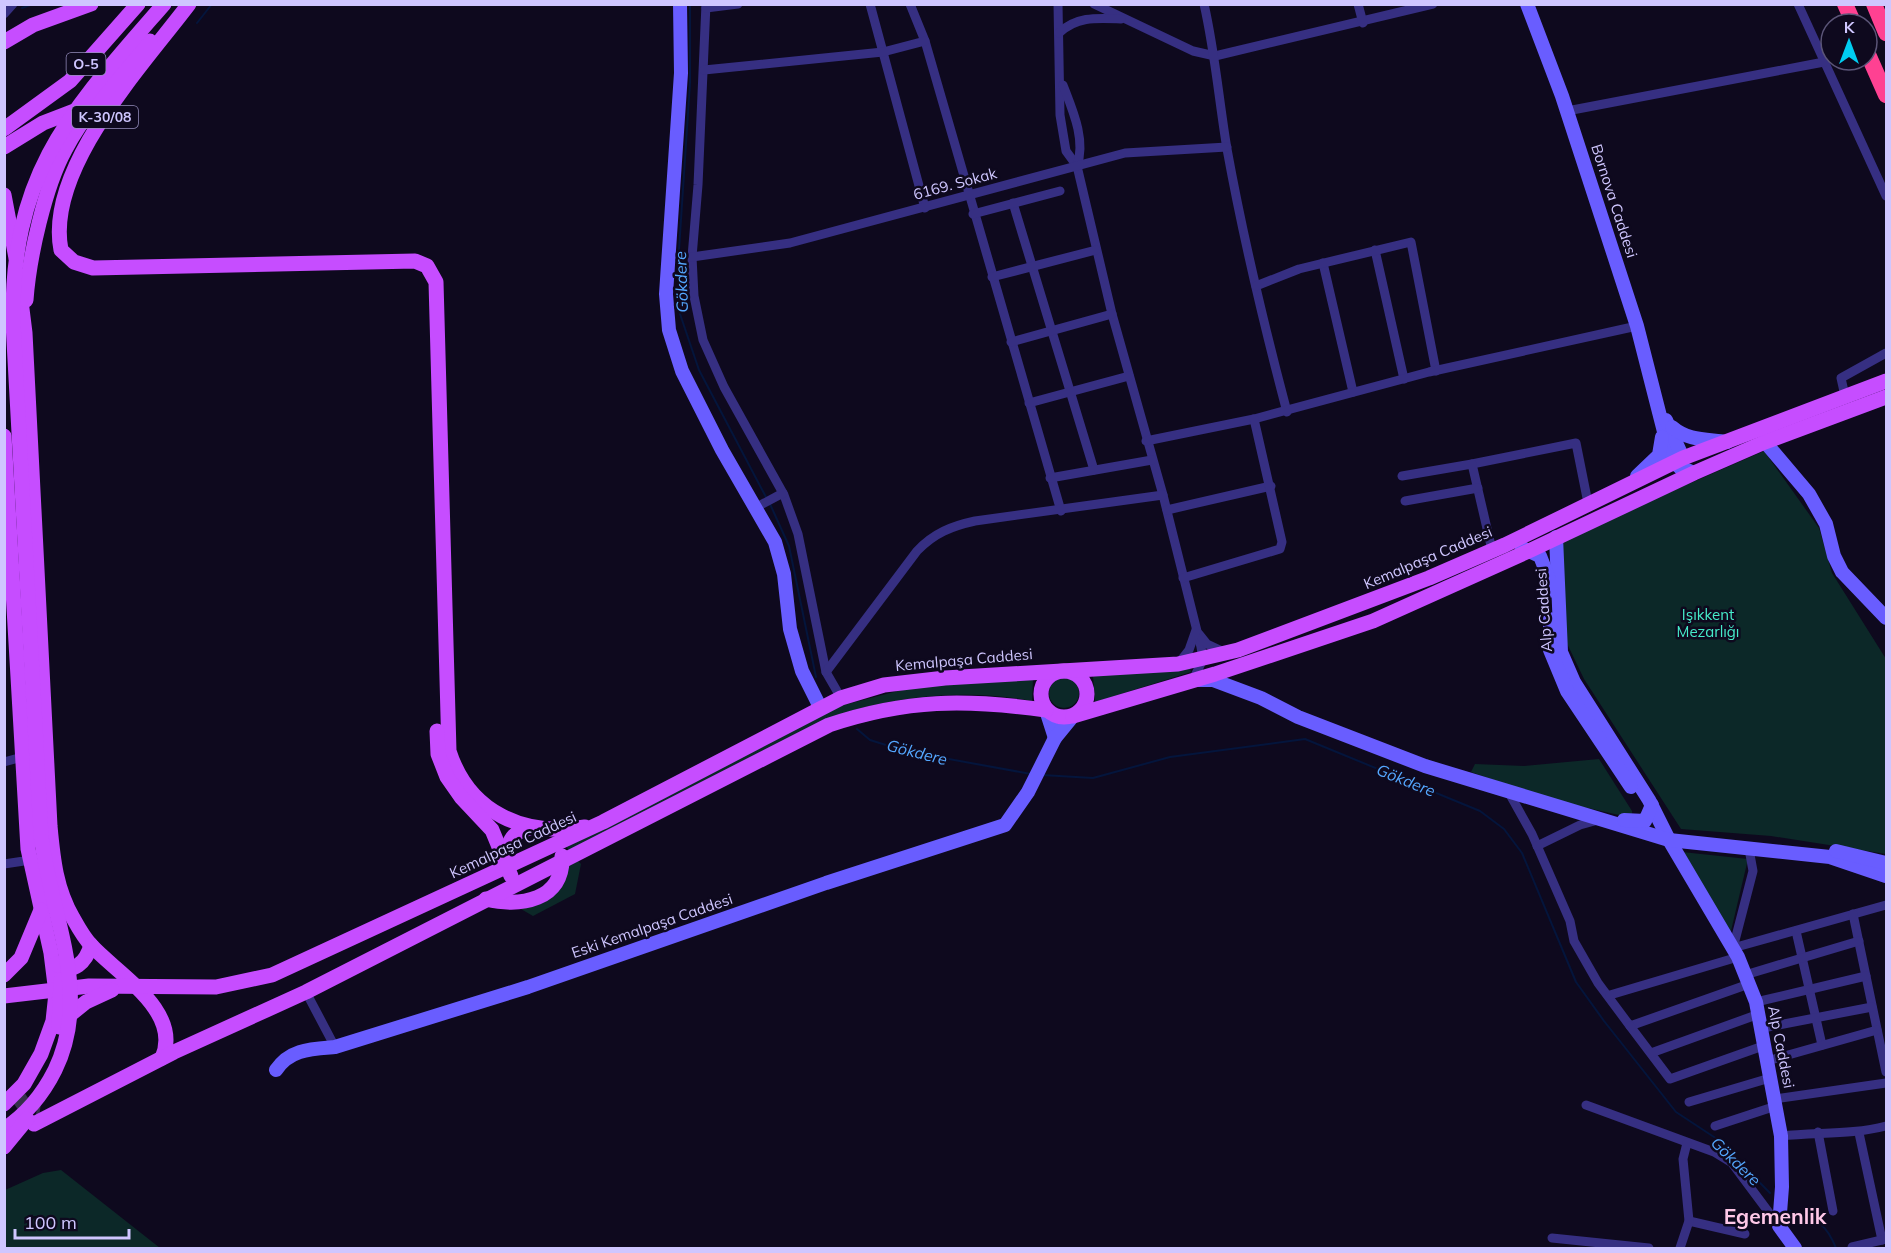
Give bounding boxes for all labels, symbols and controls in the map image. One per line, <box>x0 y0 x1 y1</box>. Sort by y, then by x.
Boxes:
north arrow <box>1819 12 1879 72</box>
text: K <box>1844 17 1856 37</box>
road number: O-5 <box>66 53 106 75</box>
road number: K-30/08 <box>72 106 138 128</box>
street label: Bornova Caddesi <box>1587 142 1642 260</box>
street label: 6169. Sokak <box>911 163 999 204</box>
water label: Gökdere <box>670 251 692 313</box>
street label: Kemalpaşa Caddesi <box>1361 522 1495 593</box>
street label: Alp Caddesi <box>1531 568 1556 652</box>
park label: Işıkkent Mezarlığı <box>1677 605 1739 641</box>
street label: Kemalpaşa Caddesi <box>894 644 1033 675</box>
water label: Gökdere <box>885 735 950 769</box>
water label: Gökdere <box>1374 759 1439 801</box>
street label: Kemalpaşa Caddesi <box>446 807 579 882</box>
street label: Eski Kemalpaşa Caddesi <box>569 889 735 962</box>
street label: Alp Caddesi <box>1764 1004 1799 1090</box>
water label: Gökdere <box>1707 1132 1765 1190</box>
scale bar <box>15 1202 129 1240</box>
district label: Egemenlik <box>1724 1203 1827 1229</box>
text: 100 m <box>24 1211 77 1234</box>

